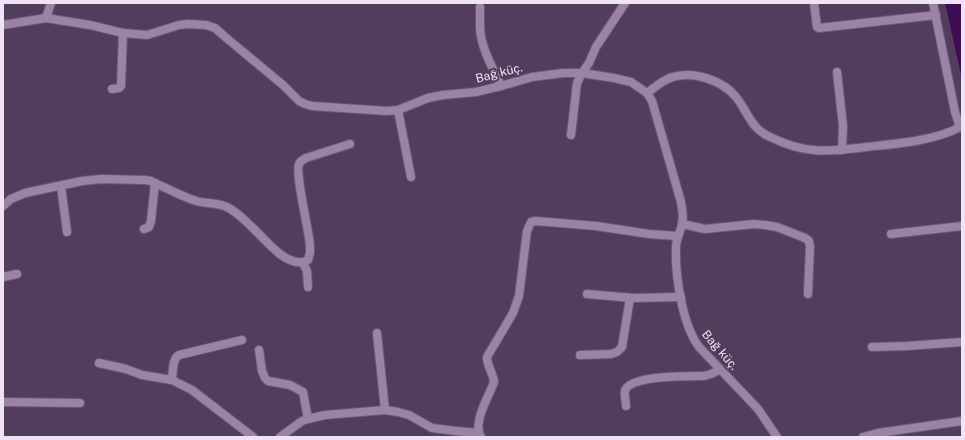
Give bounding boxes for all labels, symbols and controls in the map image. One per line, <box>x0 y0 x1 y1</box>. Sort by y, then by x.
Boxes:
street label: Bağ küç. <box>474 60 524 86</box>
street label: Bağ küç. <box>699 327 741 373</box>

